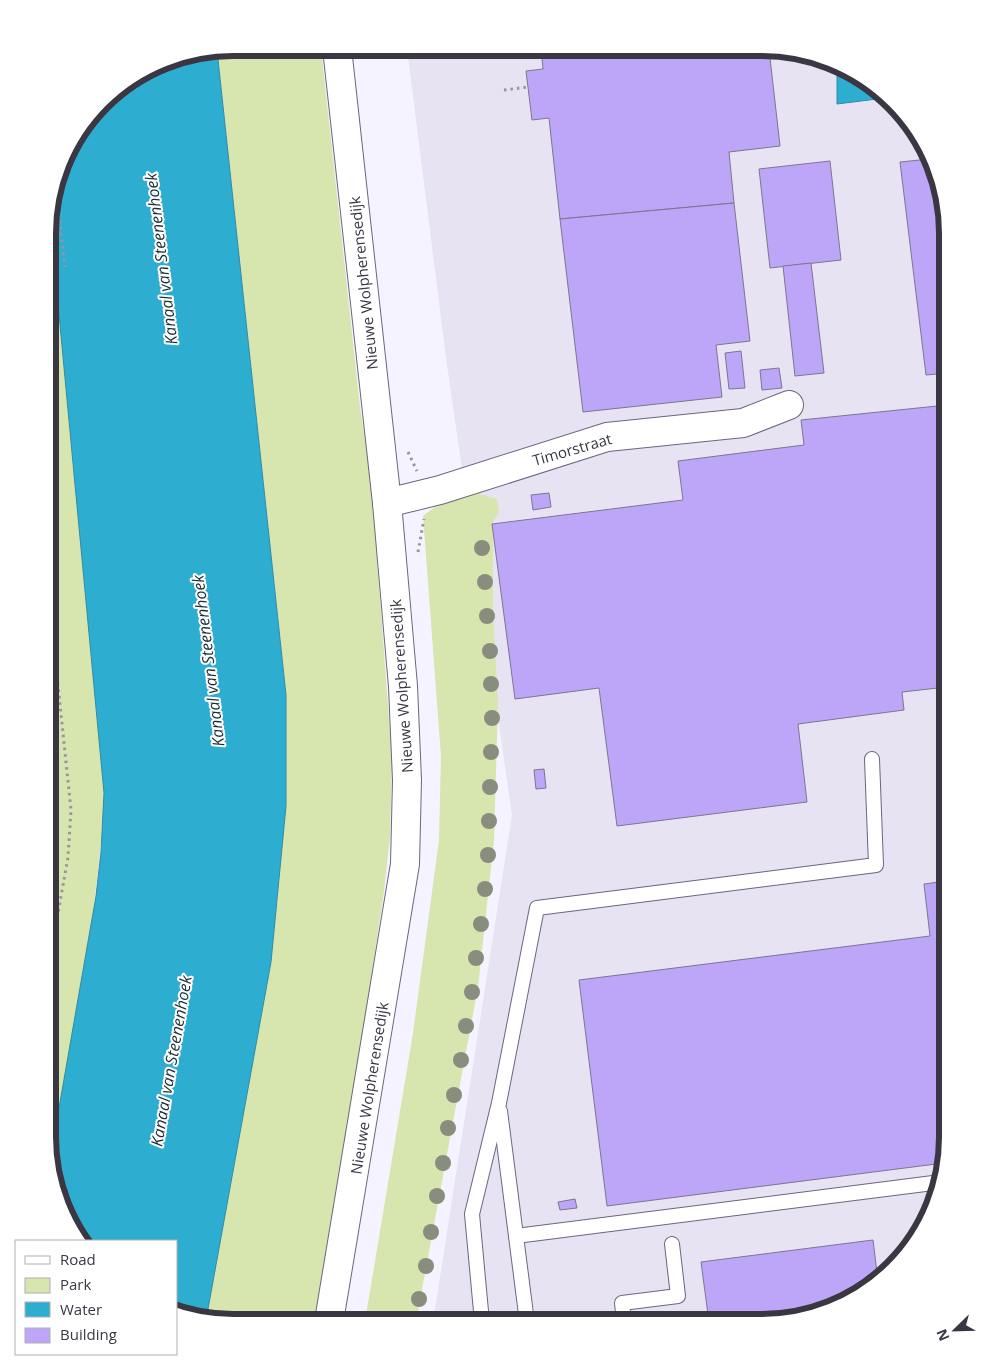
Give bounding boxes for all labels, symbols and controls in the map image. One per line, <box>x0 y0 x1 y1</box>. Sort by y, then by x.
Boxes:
water label: Kanaal van Steenenhoek <box>139 171 182 346</box>
street label: Nieuwe Wolpherensedijk <box>344 195 382 371</box>
street label: Timorstraat <box>530 428 614 470</box>
water label: Kanaal van Steenenhoek <box>186 573 229 748</box>
street label: Nieuwe Wolpherensedijk <box>385 598 417 774</box>
water label: Kanaal van Steenenhoek <box>145 973 197 1148</box>
street label: Nieuwe Wolpherensedijk <box>346 1000 393 1176</box>
legend <box>15 1240 178 1355</box>
text: Road <box>60 1249 96 1269</box>
text: Park <box>60 1274 91 1294</box>
text: Water <box>60 1299 102 1319</box>
north arrow <box>930 1305 980 1355</box>
text: Building <box>60 1324 117 1344</box>
text: N <box>932 1326 954 1344</box>

